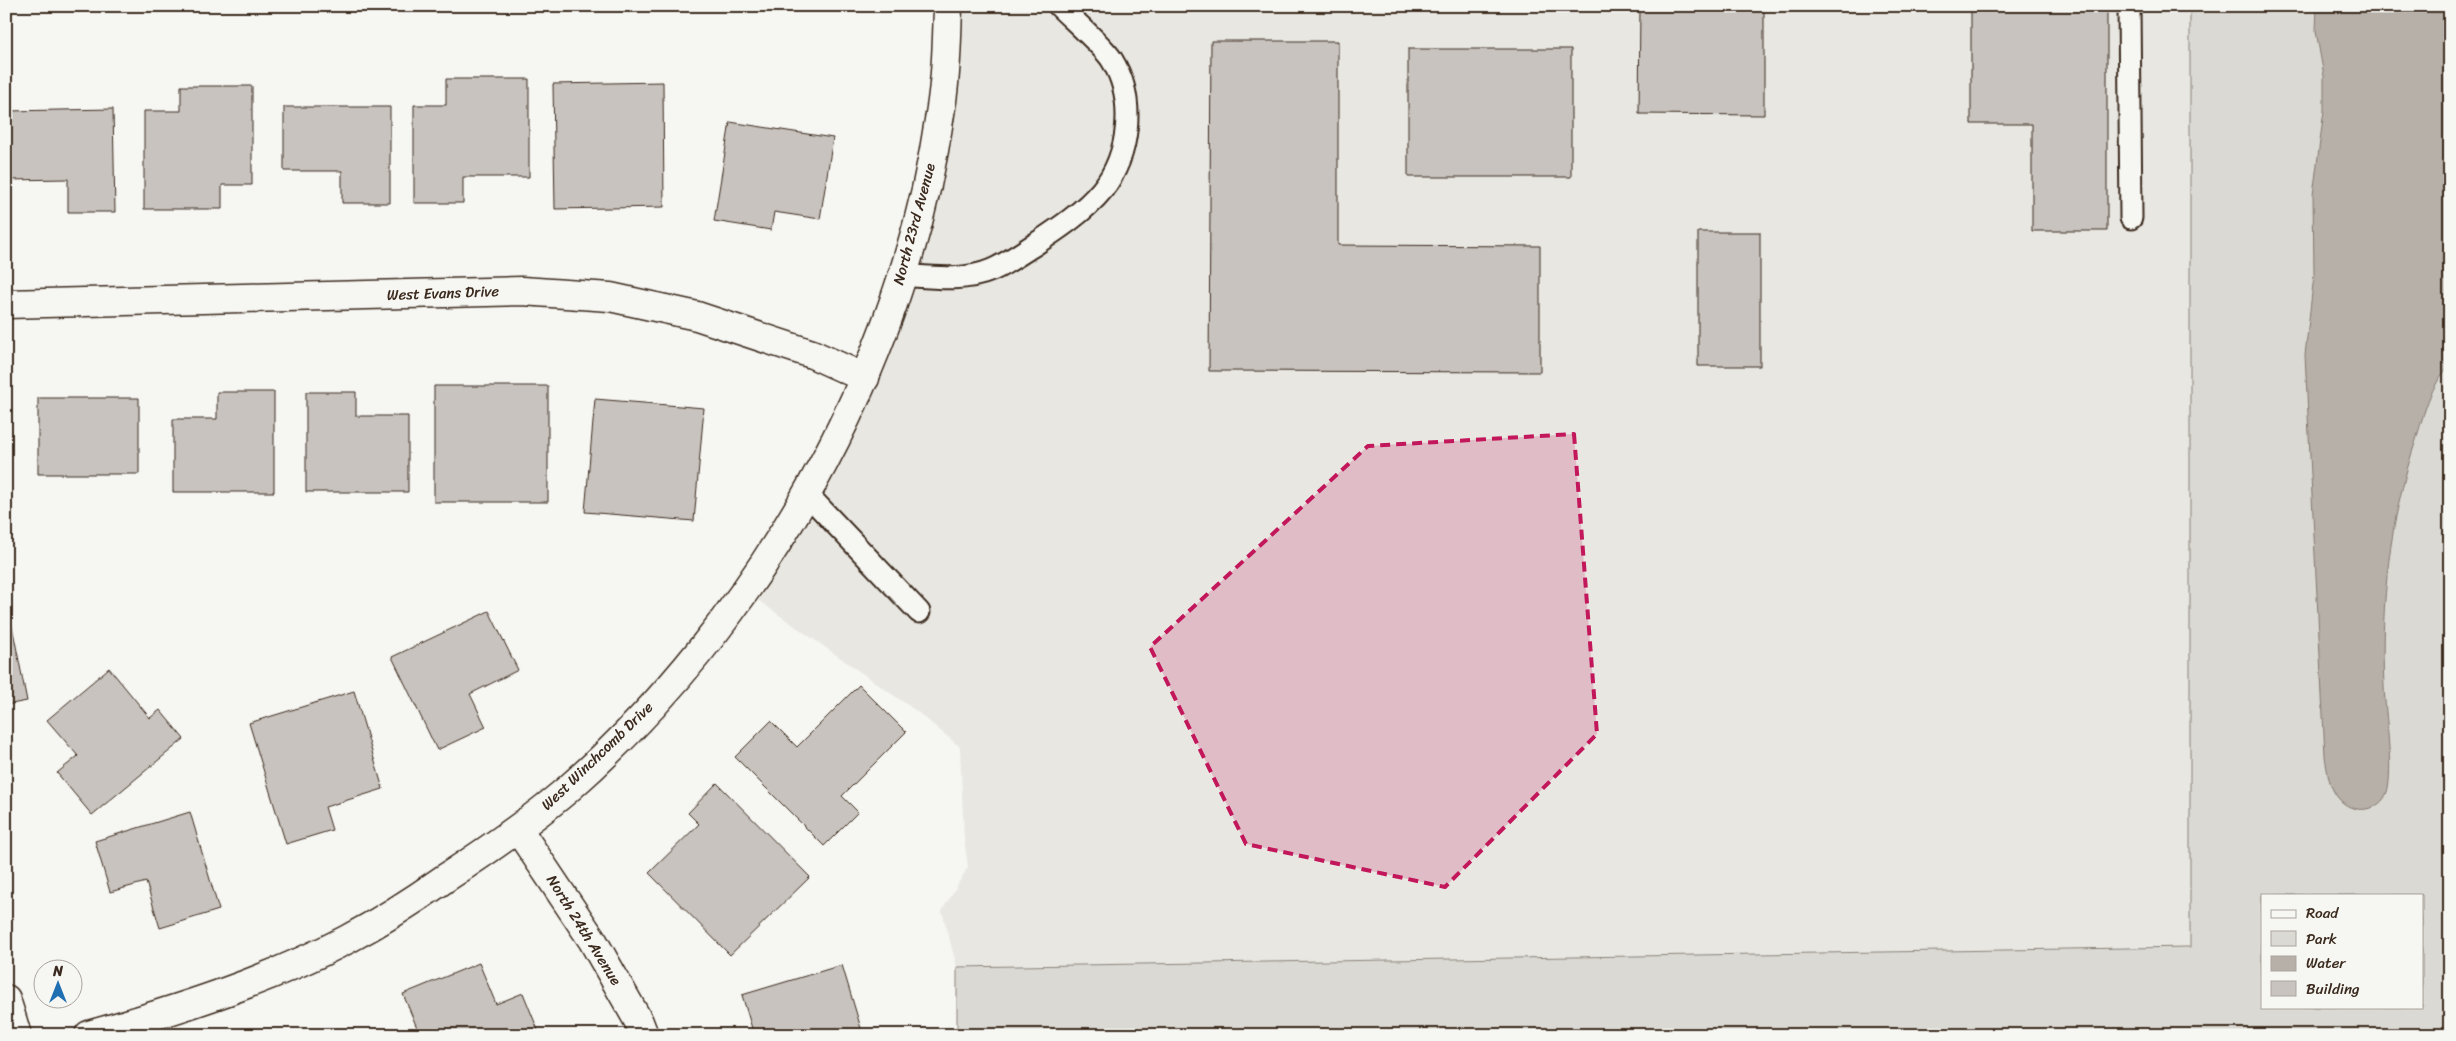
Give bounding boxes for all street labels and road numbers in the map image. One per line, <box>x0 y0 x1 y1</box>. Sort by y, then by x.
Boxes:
street label: North 23rd Avenue <box>885 160 943 288</box>
street label: West Evans Drive <box>386 278 500 308</box>
street label: West Winchcomb Drive <box>535 695 660 817</box>
street label: North 24th Avenue <box>539 869 629 991</box>

